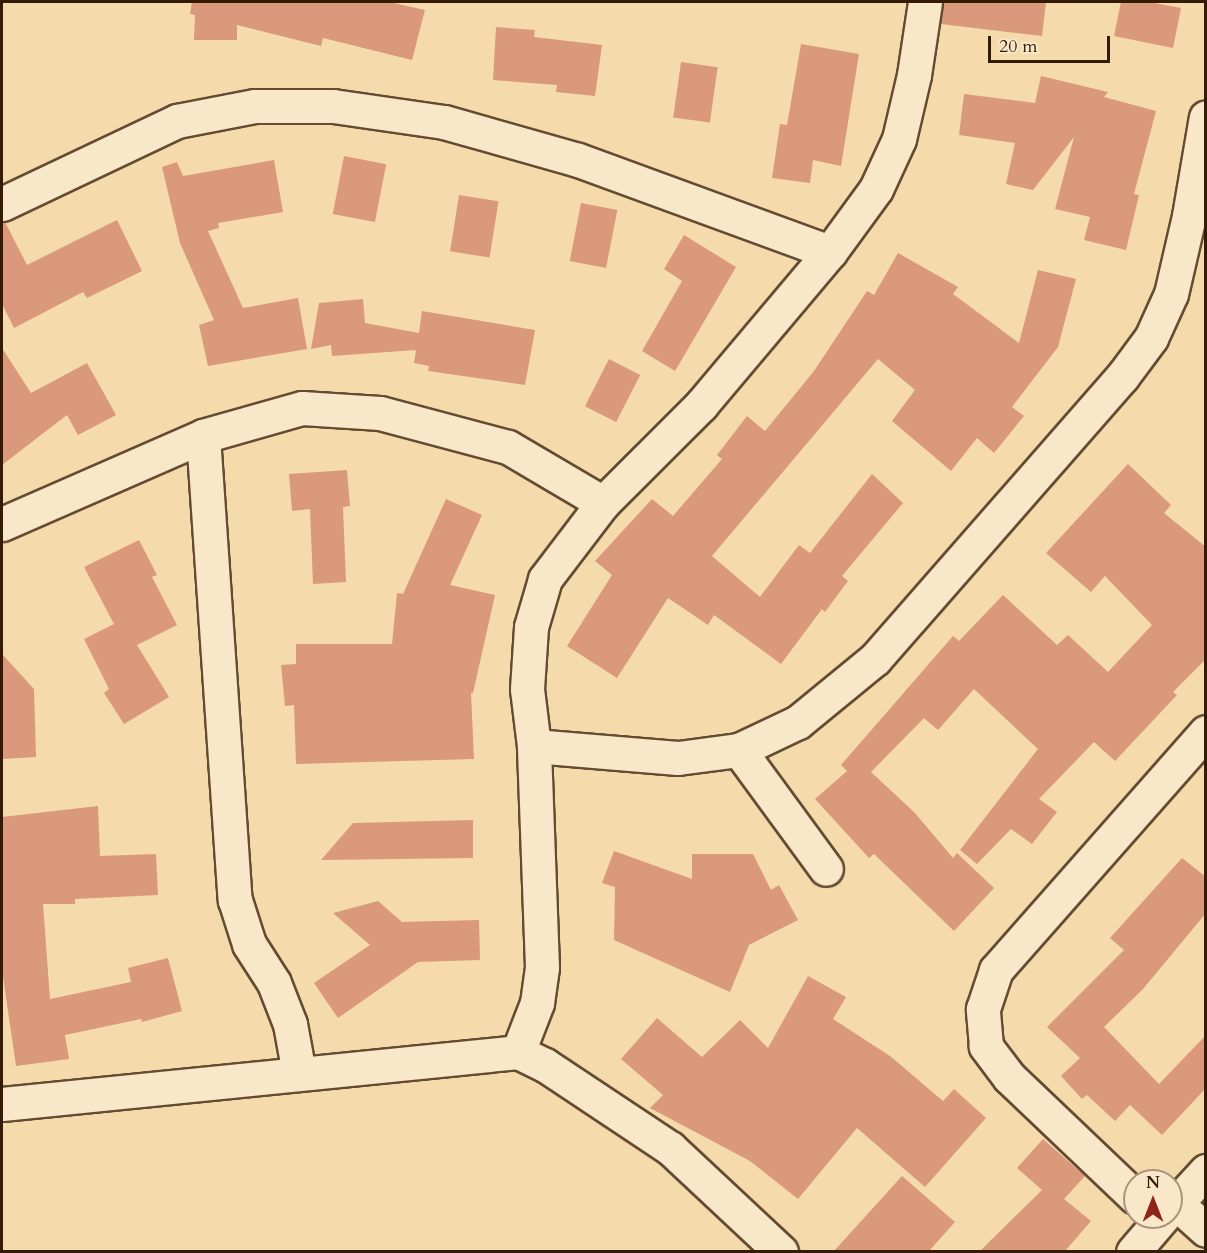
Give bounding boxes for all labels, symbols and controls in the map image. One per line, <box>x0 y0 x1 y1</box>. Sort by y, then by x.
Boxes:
scale bar <box>991 24 1112 62</box>
text: 20 m <box>999 34 1038 59</box>
north arrow <box>1123 1169 1183 1229</box>
text: N <box>1146 1172 1160 1194</box>

